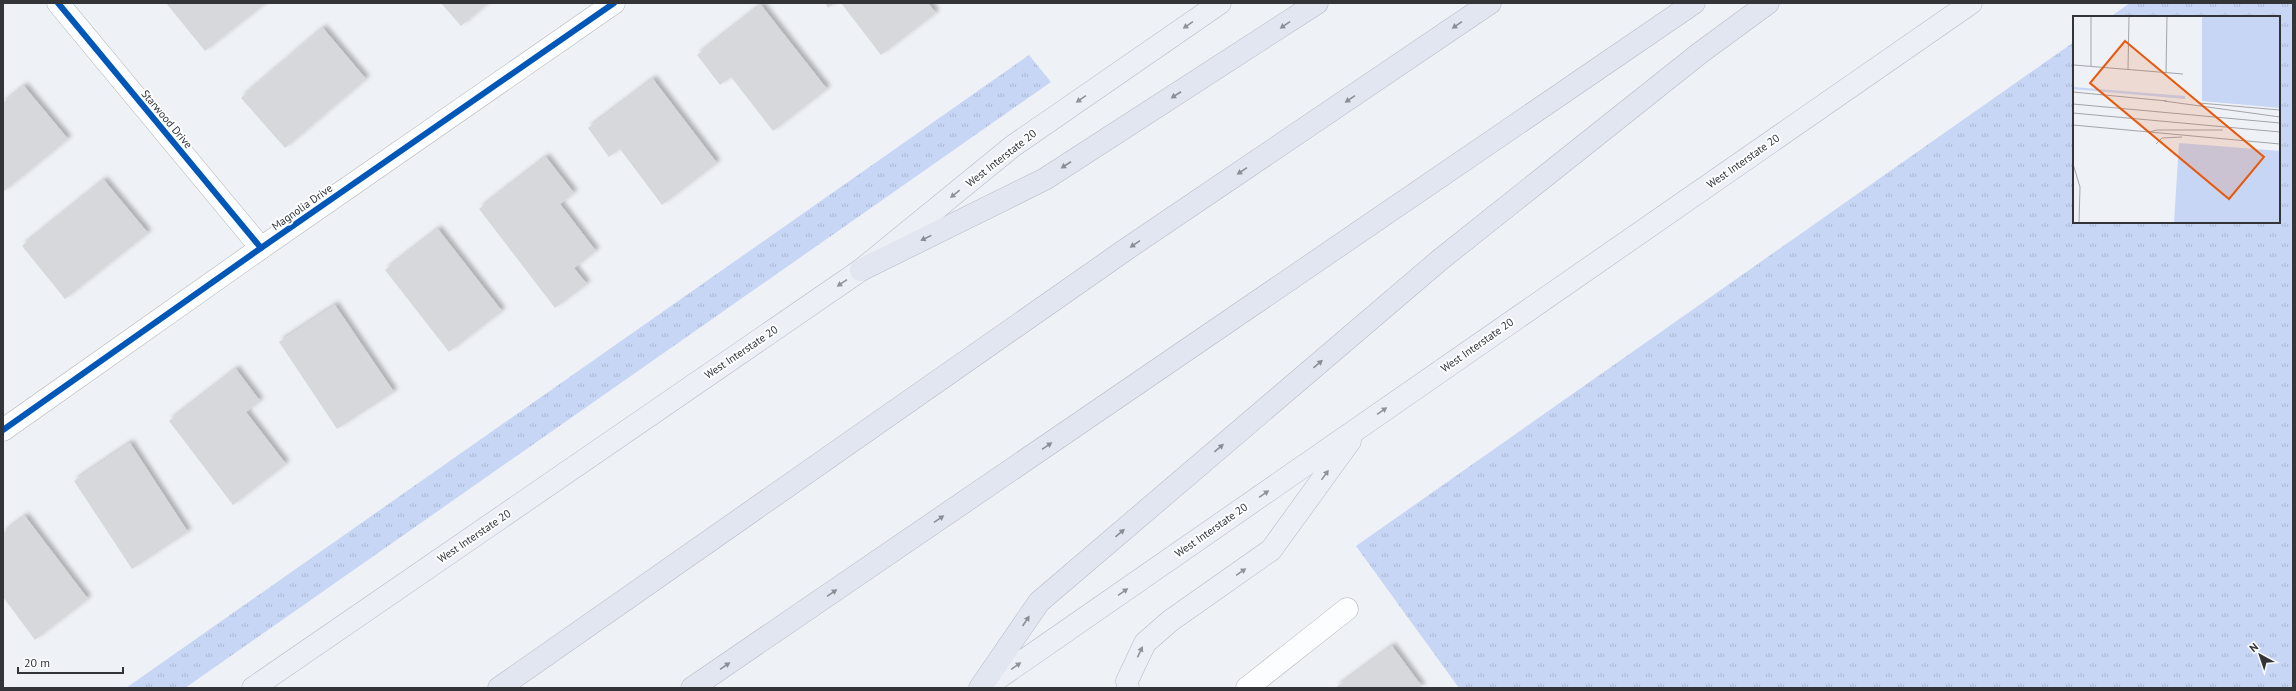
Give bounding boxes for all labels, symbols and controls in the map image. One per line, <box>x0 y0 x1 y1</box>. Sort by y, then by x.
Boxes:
inset map <box>2073 16 2280 223</box>
one-way arrow <box>1183 21 1193 29</box>
one-way arrow <box>1279 21 1291 28</box>
one-way arrow <box>1452 21 1463 29</box>
street label: Starwood Drive <box>138 87 196 151</box>
one-way arrow <box>1171 91 1181 99</box>
one-way arrow <box>1076 95 1087 103</box>
one-way arrow <box>1345 95 1355 103</box>
street label: West Interstate 20 <box>963 126 1039 190</box>
street label: West Interstate 20 <box>1704 131 1782 191</box>
one-way arrow <box>1061 161 1071 169</box>
one-way arrow <box>1237 168 1248 175</box>
street label: Magnolia Drive <box>269 181 336 233</box>
one-way arrow <box>949 189 960 198</box>
one-way arrow <box>920 235 932 241</box>
one-way arrow <box>1130 240 1140 248</box>
one-way arrow <box>837 279 847 287</box>
street label: West Interstate 20 <box>1438 315 1516 375</box>
street label: West Interstate 20 <box>702 322 780 382</box>
one-way arrow <box>1313 360 1323 369</box>
one-way arrow <box>1377 407 1387 415</box>
one-way arrow <box>1041 442 1052 450</box>
one-way arrow <box>1214 444 1225 453</box>
one-way arrow <box>1321 469 1330 480</box>
one-way arrow <box>1259 490 1269 498</box>
street label: West Interstate 20 <box>1172 500 1250 560</box>
street label: West Interstate 20 <box>435 506 513 566</box>
one-way arrow <box>934 515 945 523</box>
one-way arrow <box>1115 528 1126 537</box>
one-way arrow <box>1236 568 1246 576</box>
one-way arrow <box>1117 588 1128 596</box>
one-way arrow <box>827 589 837 597</box>
one-way arrow <box>1022 616 1030 626</box>
north arrow <box>2240 635 2280 675</box>
text: N <box>2246 640 2261 655</box>
one-way arrow <box>1137 646 1143 658</box>
scale bar <box>18 649 123 675</box>
text: 20 m <box>24 655 50 670</box>
one-way arrow <box>719 662 730 670</box>
one-way arrow <box>1011 662 1021 670</box>

